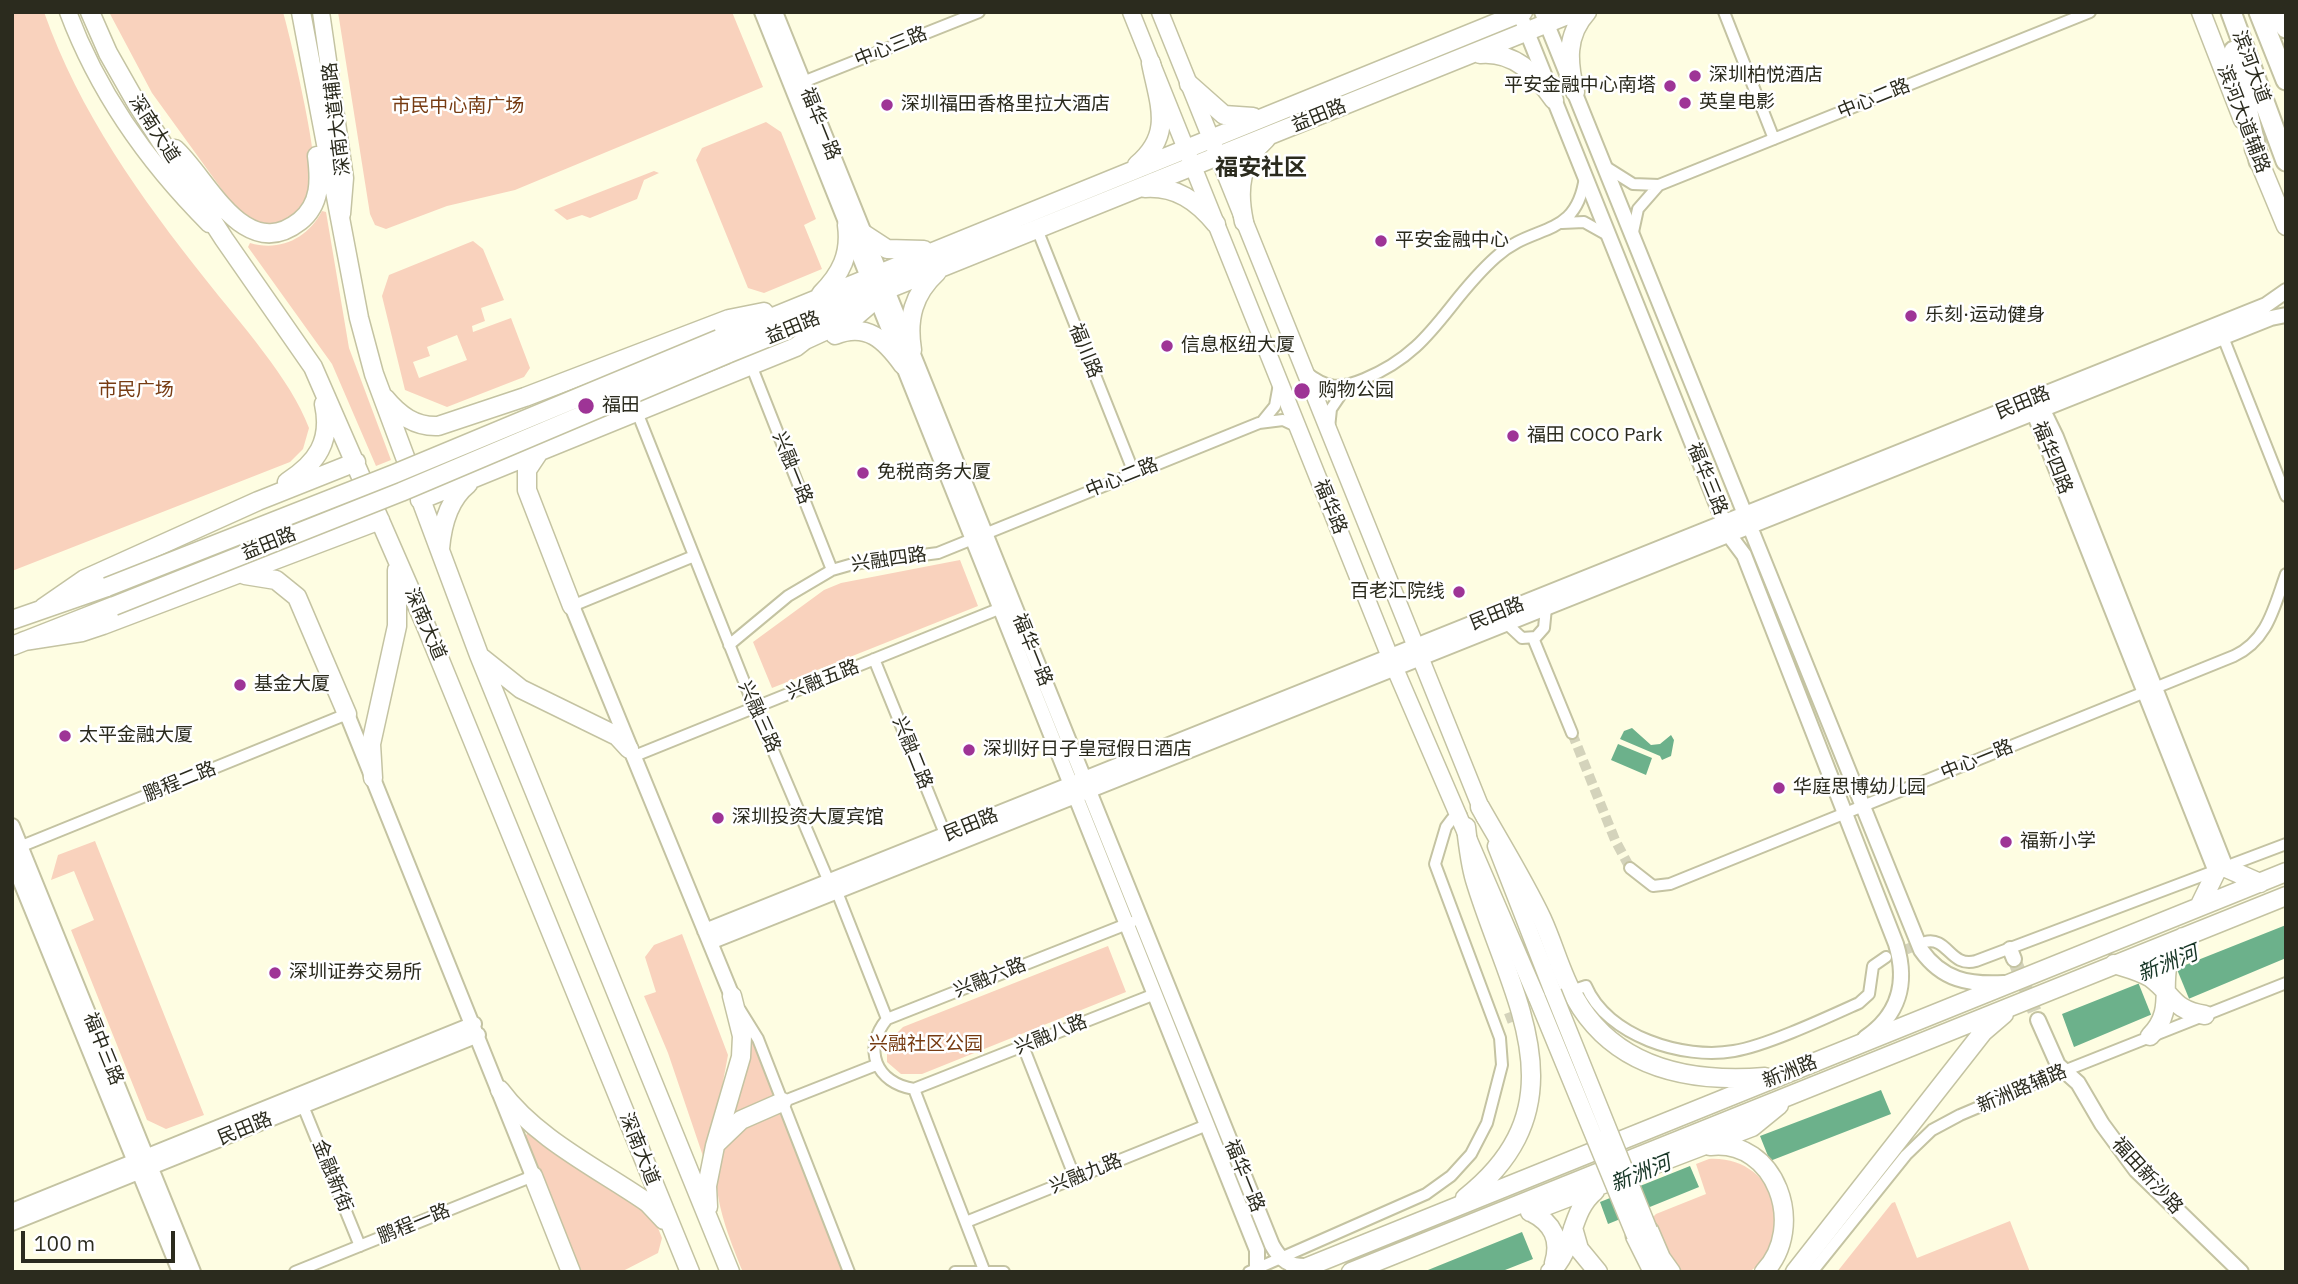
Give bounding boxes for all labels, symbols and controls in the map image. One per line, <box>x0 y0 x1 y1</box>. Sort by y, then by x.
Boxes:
street label: 中心三路 <box>851 22 931 72</box>
street label: 滨河大道 <box>2227 27 2275 107</box>
street label: 深南大道辅路 <box>319 61 355 177</box>
street label: 滨河大道辅路 <box>2212 62 2274 176</box>
place label: 深圳柏悦酒店 <box>1709 65 1823 87</box>
marker: 深圳柏悦酒店 <box>1687 68 1703 84</box>
street label: 中心二路 <box>1834 74 1914 124</box>
place label: 平安金融中心南塔 <box>1504 75 1656 97</box>
marker: 平安金融中心南塔 <box>1662 78 1678 94</box>
street label: 福华一路 <box>795 84 845 164</box>
street label: 深南大道 <box>124 91 184 167</box>
place label: 英皇电影 <box>1699 92 1775 114</box>
place label: 深圳福田香格里拉大酒店 <box>901 94 1110 116</box>
street label: 益田路 <box>1288 95 1350 137</box>
marker: 英皇电影 <box>1677 95 1693 111</box>
park label: 市民中心南广场 <box>392 96 524 118</box>
marker: 深圳福田香格里拉大酒店 <box>879 97 895 113</box>
district label: 福安社区 <box>1215 154 1307 182</box>
place label: 平安金融中心 <box>1395 230 1509 252</box>
marker: 平安金融中心 <box>1373 233 1389 249</box>
place label: 乐刻·运动健身 <box>1925 305 2045 327</box>
street label: 益田路 <box>762 307 824 349</box>
marker: 乐刻·运动健身 <box>1903 308 1919 324</box>
street label: 福川路 <box>1064 320 1106 382</box>
place label: 信息枢纽大厦 <box>1181 335 1295 357</box>
marker: 信息枢纽大厦 <box>1159 338 1175 354</box>
park label: 市民广场 <box>98 380 174 402</box>
place label: 购物公园 <box>1318 380 1394 402</box>
marker: 购物公园 <box>1292 381 1312 401</box>
street label: 民田路 <box>1992 382 2054 424</box>
place label: 福田 <box>602 395 640 417</box>
marker: 福田 <box>576 396 596 416</box>
street label: 福华四路 <box>2027 418 2077 498</box>
place label: 福田 COCO Park <box>1527 425 1662 447</box>
street label: 兴融一路 <box>767 428 817 508</box>
marker: 福田 COCO Park <box>1505 428 1521 444</box>
street label: 福华三路 <box>1682 439 1732 519</box>
street label: 中心二路 <box>1082 453 1162 503</box>
place label: 免税商务大厦 <box>877 462 991 484</box>
marker: 免税商务大厦 <box>855 465 871 481</box>
street label: 福华路 <box>1309 476 1351 538</box>
street label: 益田路 <box>238 523 300 565</box>
street label: 兴融四路 <box>850 543 928 577</box>
place label: 百老汇院线 <box>1350 581 1445 603</box>
marker: 百老汇院线 <box>1451 584 1467 600</box>
street label: 深南大道 <box>400 585 450 663</box>
street label: 民田路 <box>1466 593 1528 635</box>
street label: 福华一路 <box>1007 610 1057 690</box>
street label: 兴融五路 <box>783 655 863 705</box>
place label: 基金大厦 <box>254 674 330 696</box>
marker: 基金大厦 <box>232 677 248 693</box>
street label: 兴融三路 <box>733 678 785 756</box>
street label: 兴融二路 <box>887 713 937 793</box>
place label: 太平金融大厦 <box>79 725 193 747</box>
marker: 太平金融大厦 <box>57 728 73 744</box>
street label: 中心一路 <box>1937 735 2017 785</box>
place label: 深圳好日子皇冠假日酒店 <box>983 739 1192 761</box>
marker: 深圳好日子皇冠假日酒店 <box>961 742 977 758</box>
street label: 鹏程二路 <box>140 757 220 807</box>
place label: 华庭思博幼儿园 <box>1793 777 1926 799</box>
marker: 华庭思博幼儿园 <box>1771 780 1787 796</box>
street label: 民田路 <box>940 804 1002 846</box>
place label: 深圳投资大厦宾馆 <box>732 807 884 829</box>
marker: 深圳投资大厦宾馆 <box>710 810 726 826</box>
place label: 福新小学 <box>2020 831 2096 853</box>
marker: 福新小学 <box>1998 834 2014 850</box>
water label: 新洲河 <box>2134 941 2202 987</box>
street label: 兴融六路 <box>950 953 1030 1003</box>
place label: 深圳证券交易所 <box>289 962 422 984</box>
marker: 深圳证券交易所 <box>267 965 283 981</box>
street label: 福中三路 <box>78 1009 128 1089</box>
street label: 兴融八路 <box>1011 1010 1091 1060</box>
park label: 兴融社区公园 <box>869 1034 983 1056</box>
street label: 新洲路 <box>1759 1051 1821 1093</box>
street label: 新洲路辅路 <box>1974 1060 2070 1118</box>
street label: 民田路 <box>214 1108 276 1150</box>
street label: 深南大道 <box>614 1109 664 1189</box>
street label: 福田新沙路 <box>2107 1133 2187 1219</box>
street label: 金融新街 <box>307 1136 357 1216</box>
street label: 福华一路 <box>1219 1136 1269 1216</box>
street label: 兴融九路 <box>1046 1149 1126 1199</box>
water label: 新洲河 <box>1607 1151 1675 1197</box>
street label: 鹏程一路 <box>374 1199 454 1249</box>
scale bar <box>24 1218 178 1262</box>
text: 100 m <box>34 1229 95 1257</box>

